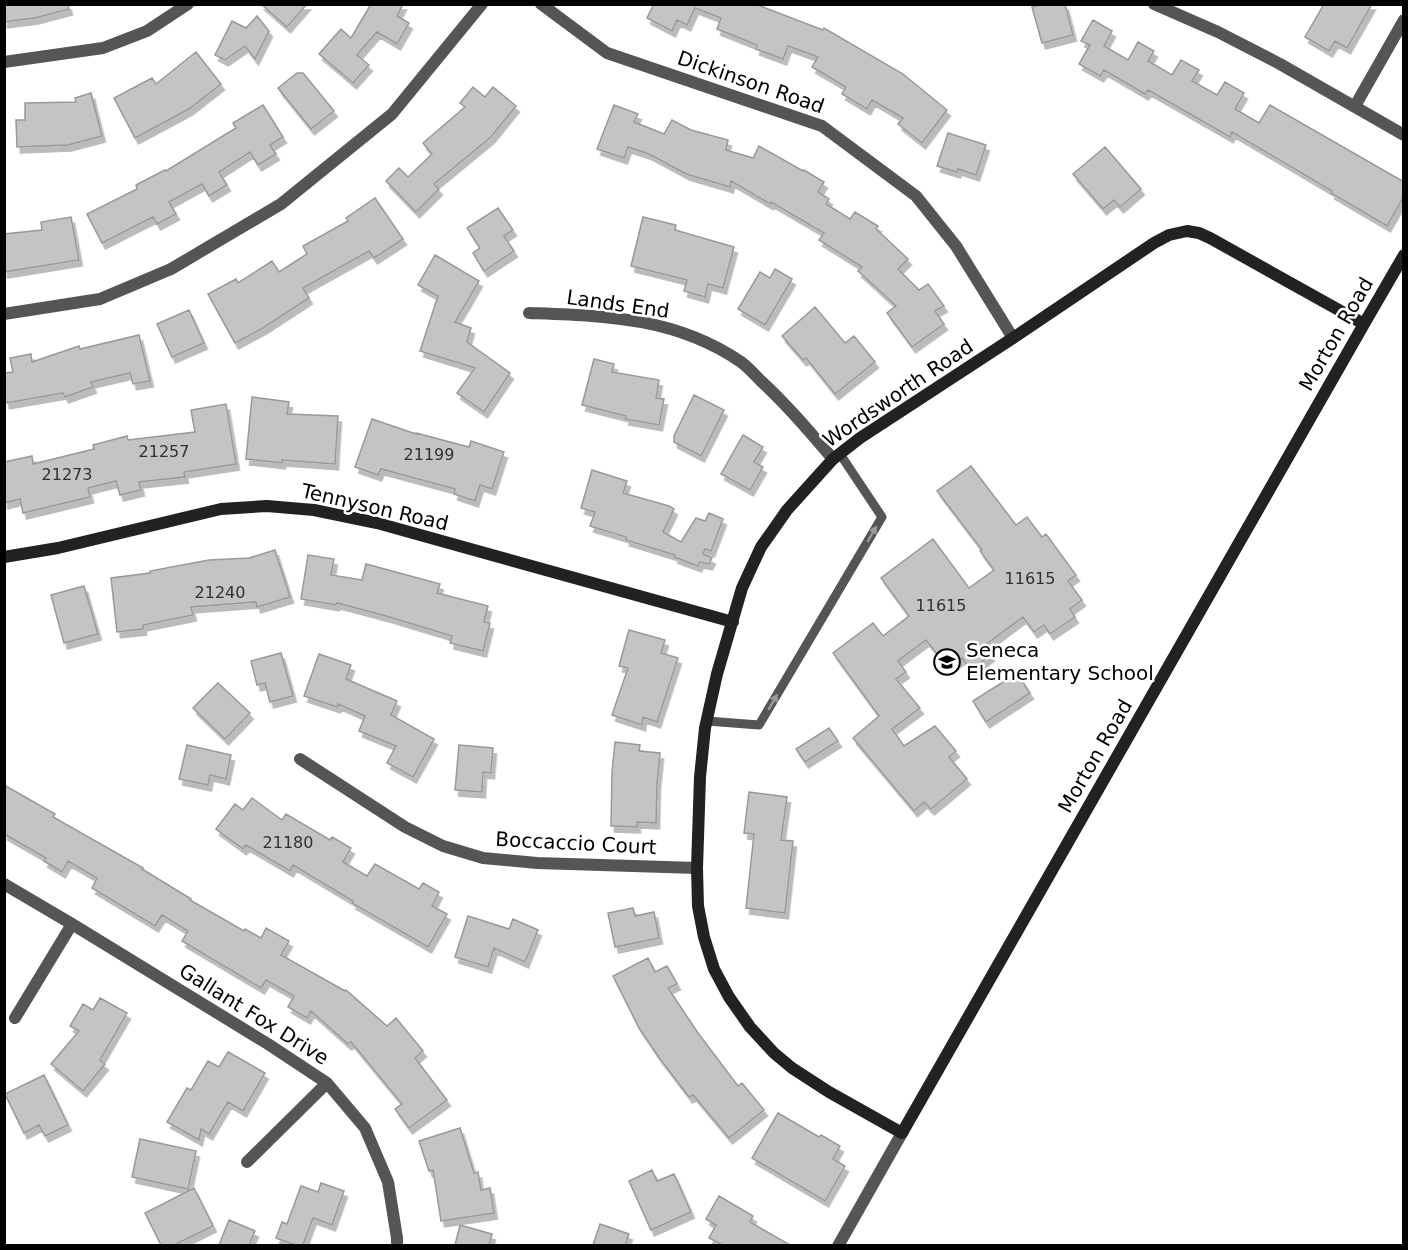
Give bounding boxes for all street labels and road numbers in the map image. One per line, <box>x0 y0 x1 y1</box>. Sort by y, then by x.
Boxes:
street label: Dickinson Road <box>674 46 828 118</box>
street label: Morton Road <box>1294 273 1378 395</box>
street label: Lands End <box>565 285 671 323</box>
street label: Wordsworth Road <box>818 334 978 452</box>
street label: Tennyson Road <box>298 478 451 536</box>
street label: Morton Road <box>1053 695 1137 817</box>
street label: Boccaccio Court <box>495 827 657 859</box>
street label: Gallant Fox Drive <box>175 958 333 1070</box>

